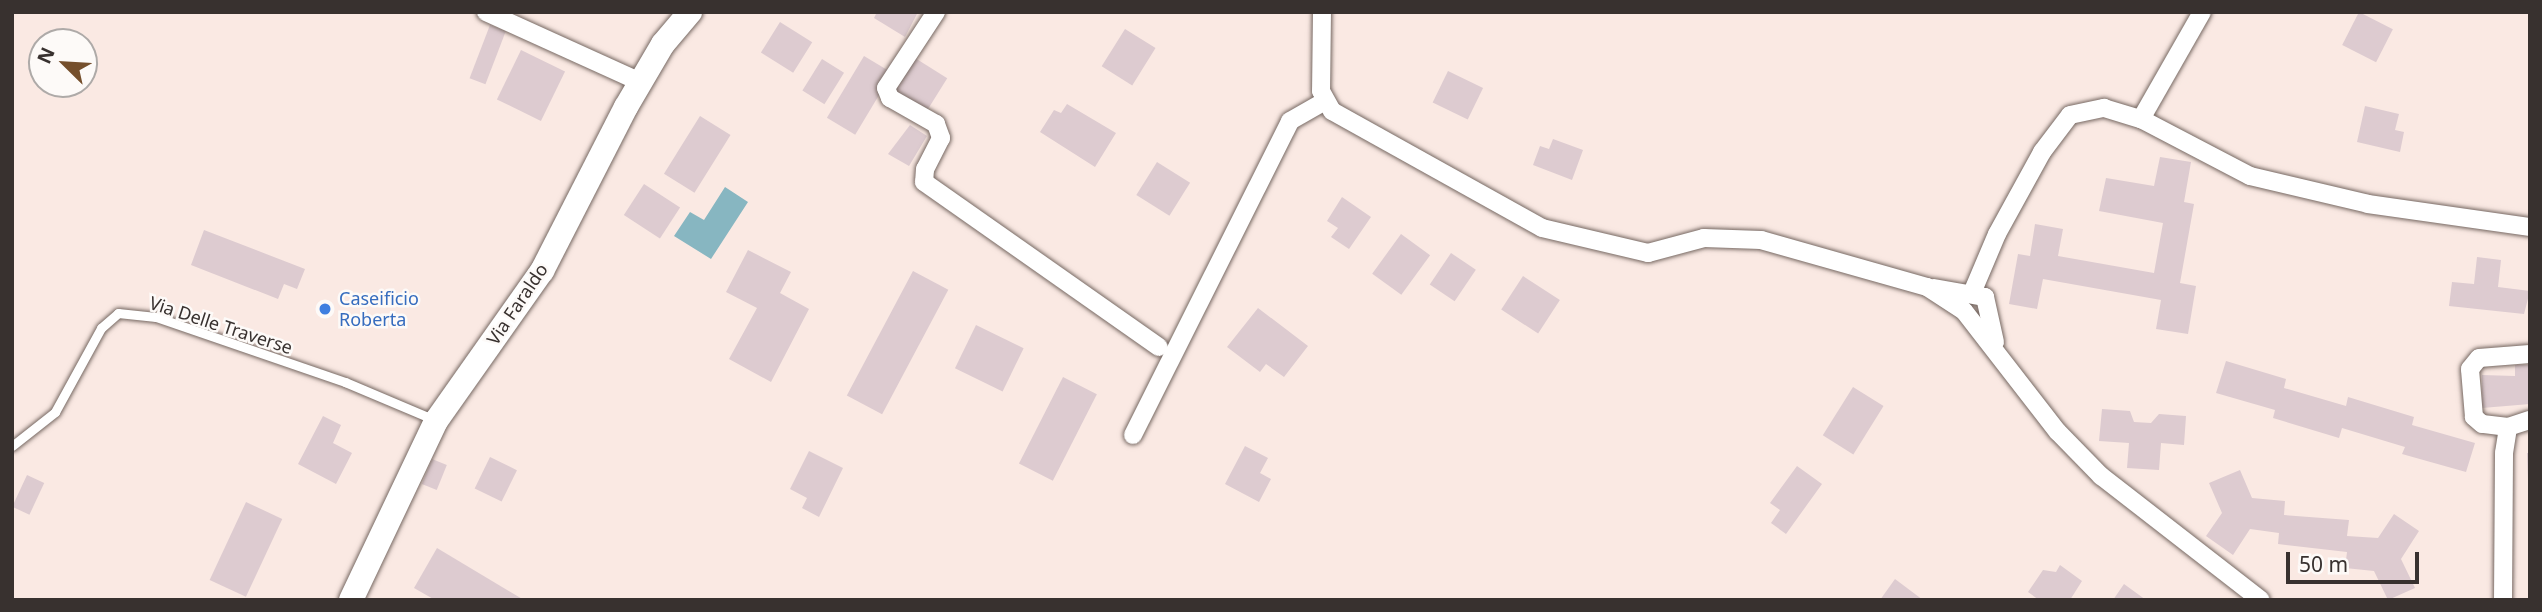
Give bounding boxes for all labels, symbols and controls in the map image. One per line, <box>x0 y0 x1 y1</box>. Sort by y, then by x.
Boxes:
north arrow <box>28 28 98 98</box>
text: N <box>31 43 61 68</box>
street label: Via Faraldo <box>482 259 552 349</box>
place label: Caseificio Roberta <box>339 288 419 330</box>
street label: Via Delle Traverse <box>147 292 295 358</box>
marker: Caseificio Roberta <box>317 301 333 317</box>
scale bar <box>2290 538 2423 582</box>
text: 50 m <box>2299 550 2348 578</box>

